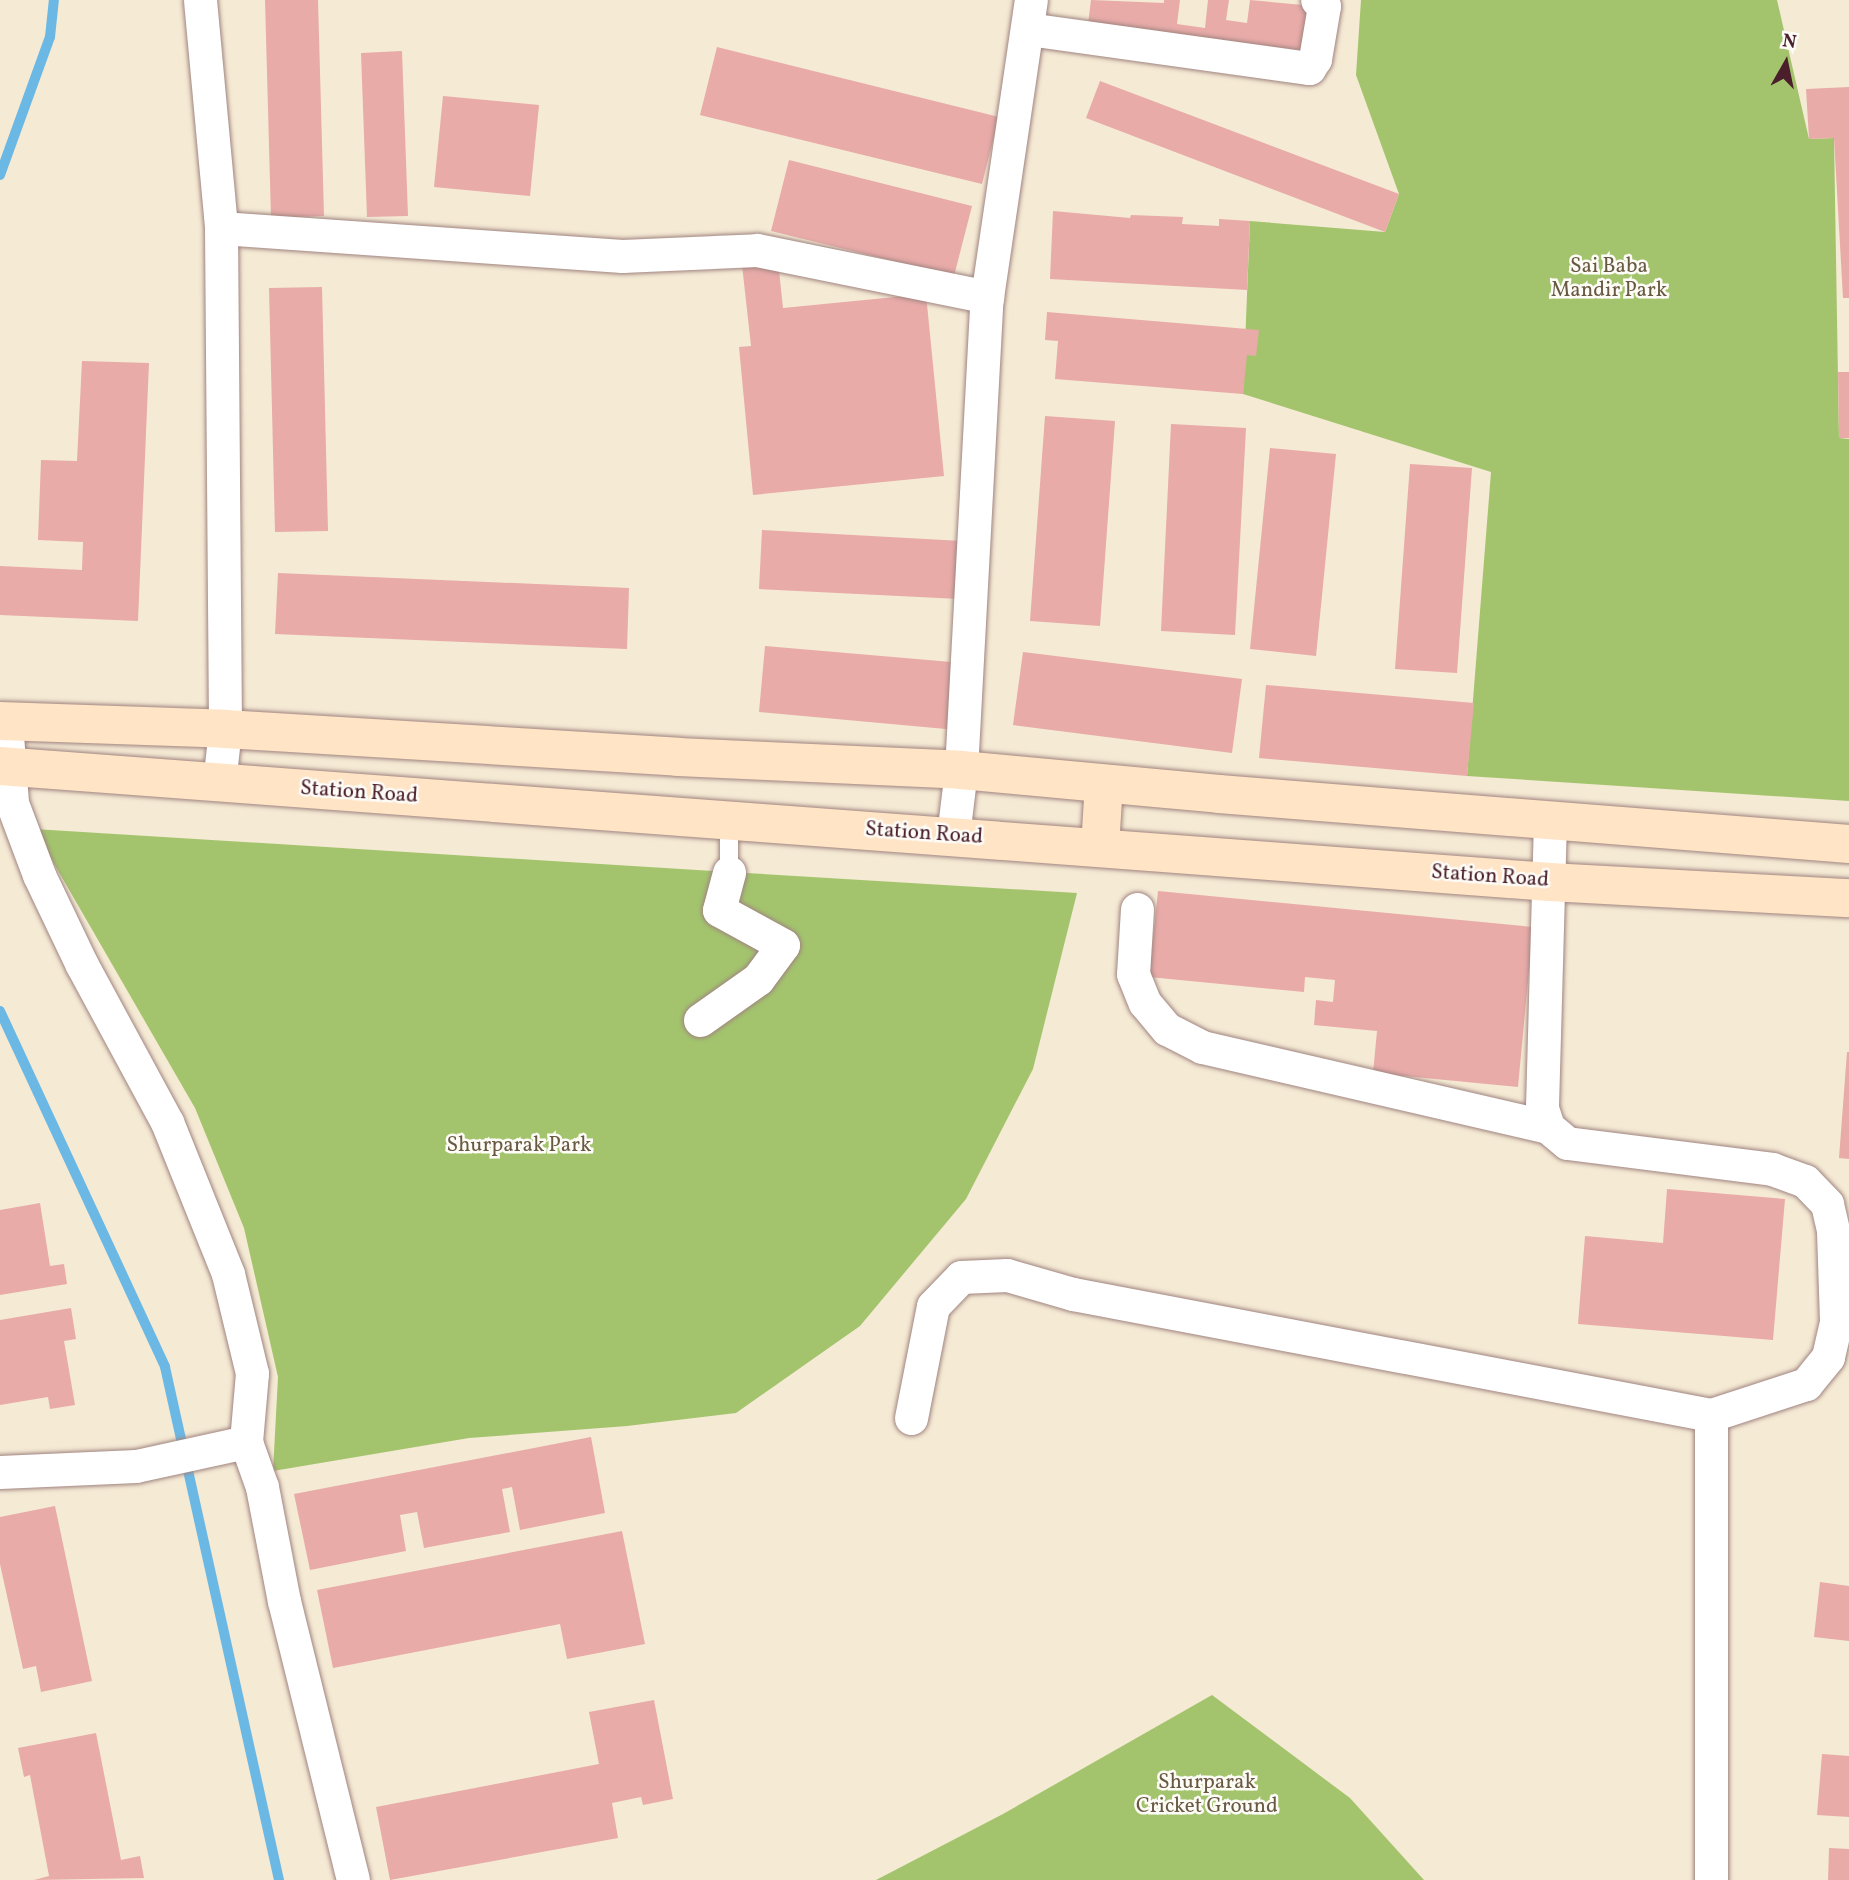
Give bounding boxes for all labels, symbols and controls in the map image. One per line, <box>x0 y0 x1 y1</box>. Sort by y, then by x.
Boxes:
north arrow <box>1751 28 1821 98</box>
text: N <box>1780 28 1798 56</box>
park label: Sai Baba Mandir Park <box>1551 254 1667 304</box>
street label: Station Road <box>299 776 419 810</box>
street label: Station Road <box>864 817 984 851</box>
street label: Station Road <box>1430 860 1550 894</box>
park label: Shurparak Park <box>446 1133 592 1159</box>
park label: Shurparak Cricket Ground <box>1136 1770 1278 1820</box>

